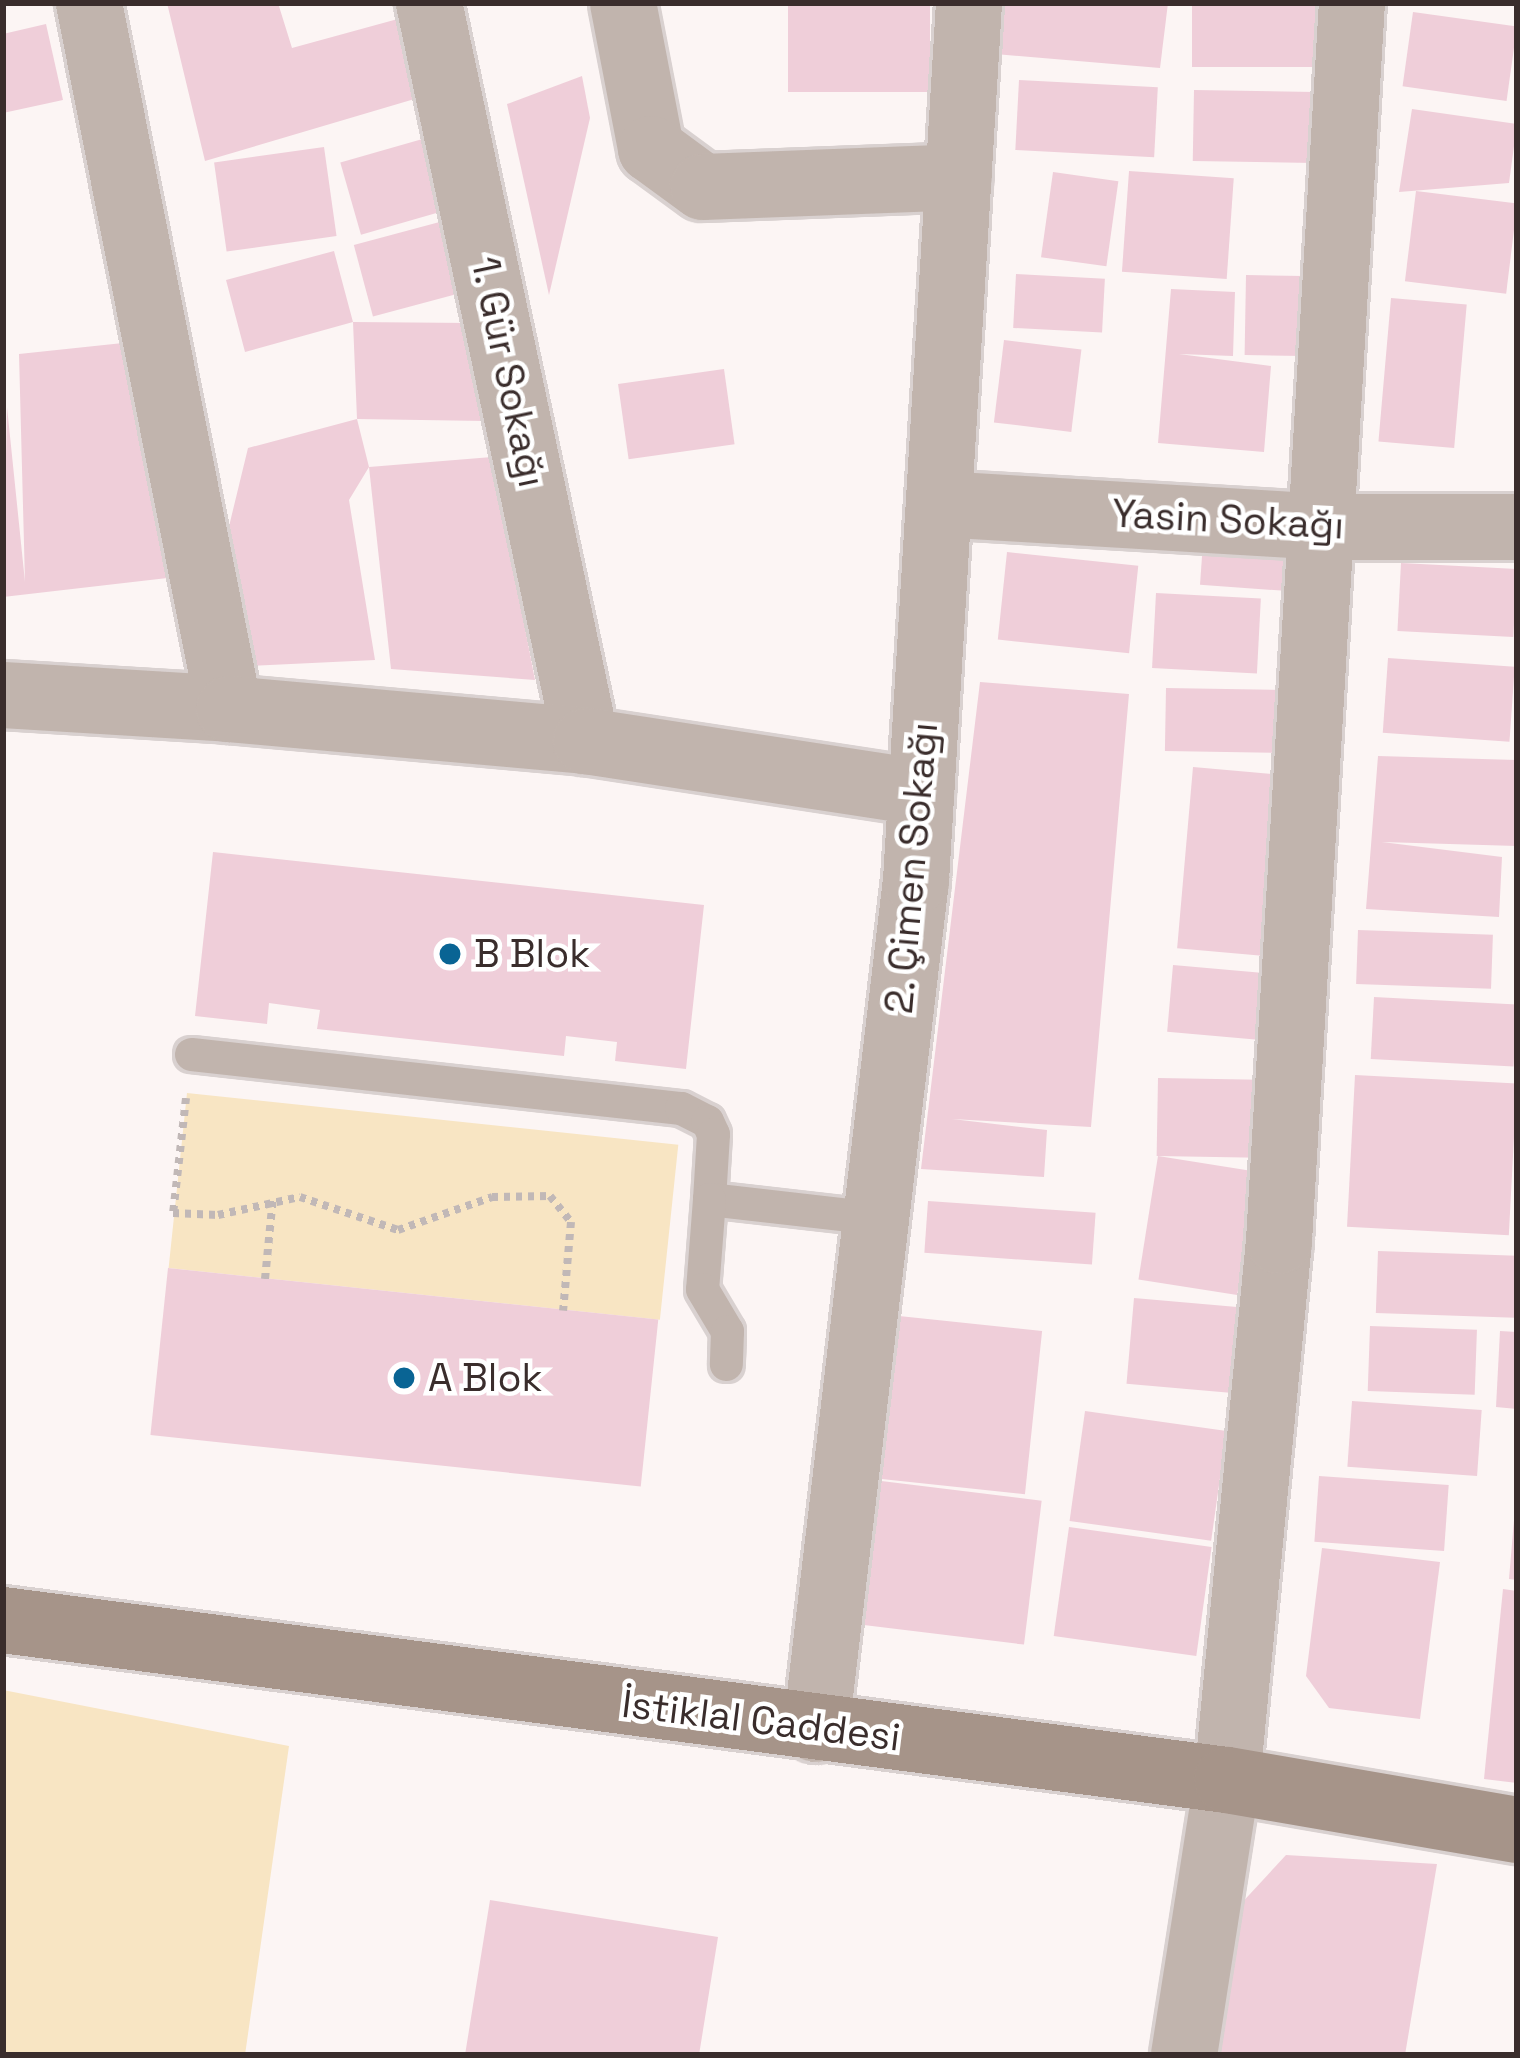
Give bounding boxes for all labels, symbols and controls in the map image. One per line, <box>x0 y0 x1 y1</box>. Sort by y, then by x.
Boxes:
street label: 1. Gür Sokağı <box>461 252 555 492</box>
street label: Yasin Sokağı <box>1111 491 1345 549</box>
street label: 2. Çimen Sokağı <box>876 720 948 1016</box>
place label: B Blok <box>474 931 590 977</box>
marker: B Blok <box>437 941 463 967</box>
place label: A Blok <box>428 1355 543 1401</box>
marker: A Blok <box>391 1365 417 1391</box>
street label: İstiklal Caddesi <box>619 1681 903 1761</box>

